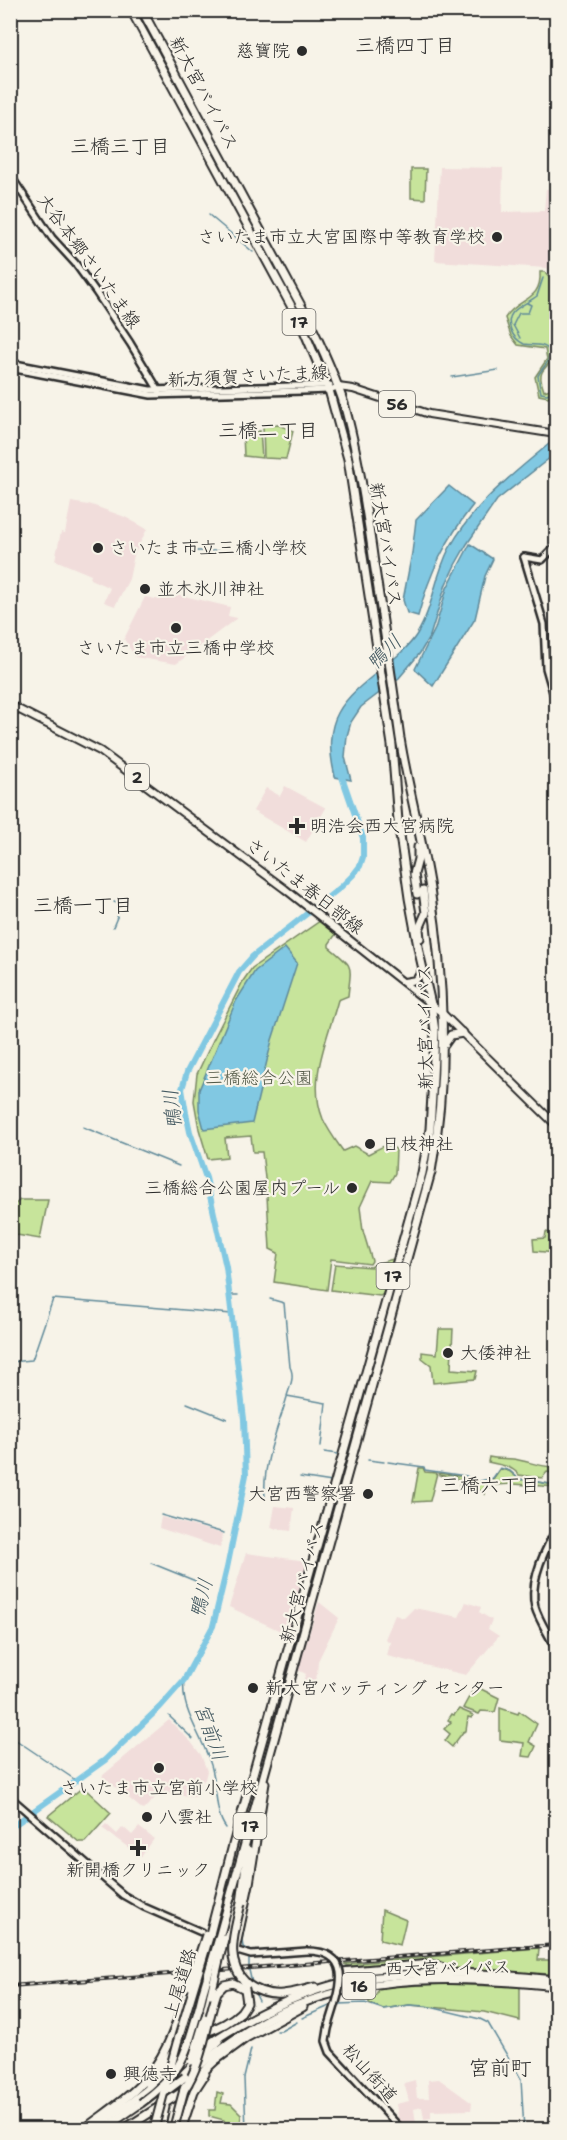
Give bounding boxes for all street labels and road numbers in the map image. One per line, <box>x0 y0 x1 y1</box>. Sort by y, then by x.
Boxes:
street label: 新大宮バイパス <box>164 32 244 154</box>
street label: 大谷本郷さいたま線 <box>32 189 146 333</box>
road number: 17 <box>282 309 316 335</box>
street label: 新方須賀さいたま線 <box>167 360 329 392</box>
road number: 56 <box>379 391 415 417</box>
street label: 新大宮バイパス <box>364 480 408 608</box>
road number: 2 <box>125 764 149 790</box>
street label: さいたま春日部線 <box>241 832 369 940</box>
street label: 新大宮バイパス <box>412 964 438 1090</box>
road number: 17 <box>376 1263 410 1289</box>
street label: 新大宮バイパス <box>274 1518 330 1646</box>
road number: 17 <box>234 1813 266 1839</box>
street label: 上尾道路 <box>158 1945 202 2021</box>
street label: 西大宮バイパス <box>385 1955 511 1981</box>
road number: 16 <box>342 1973 376 1999</box>
street label: 松山街道 <box>337 2038 403 2108</box>

